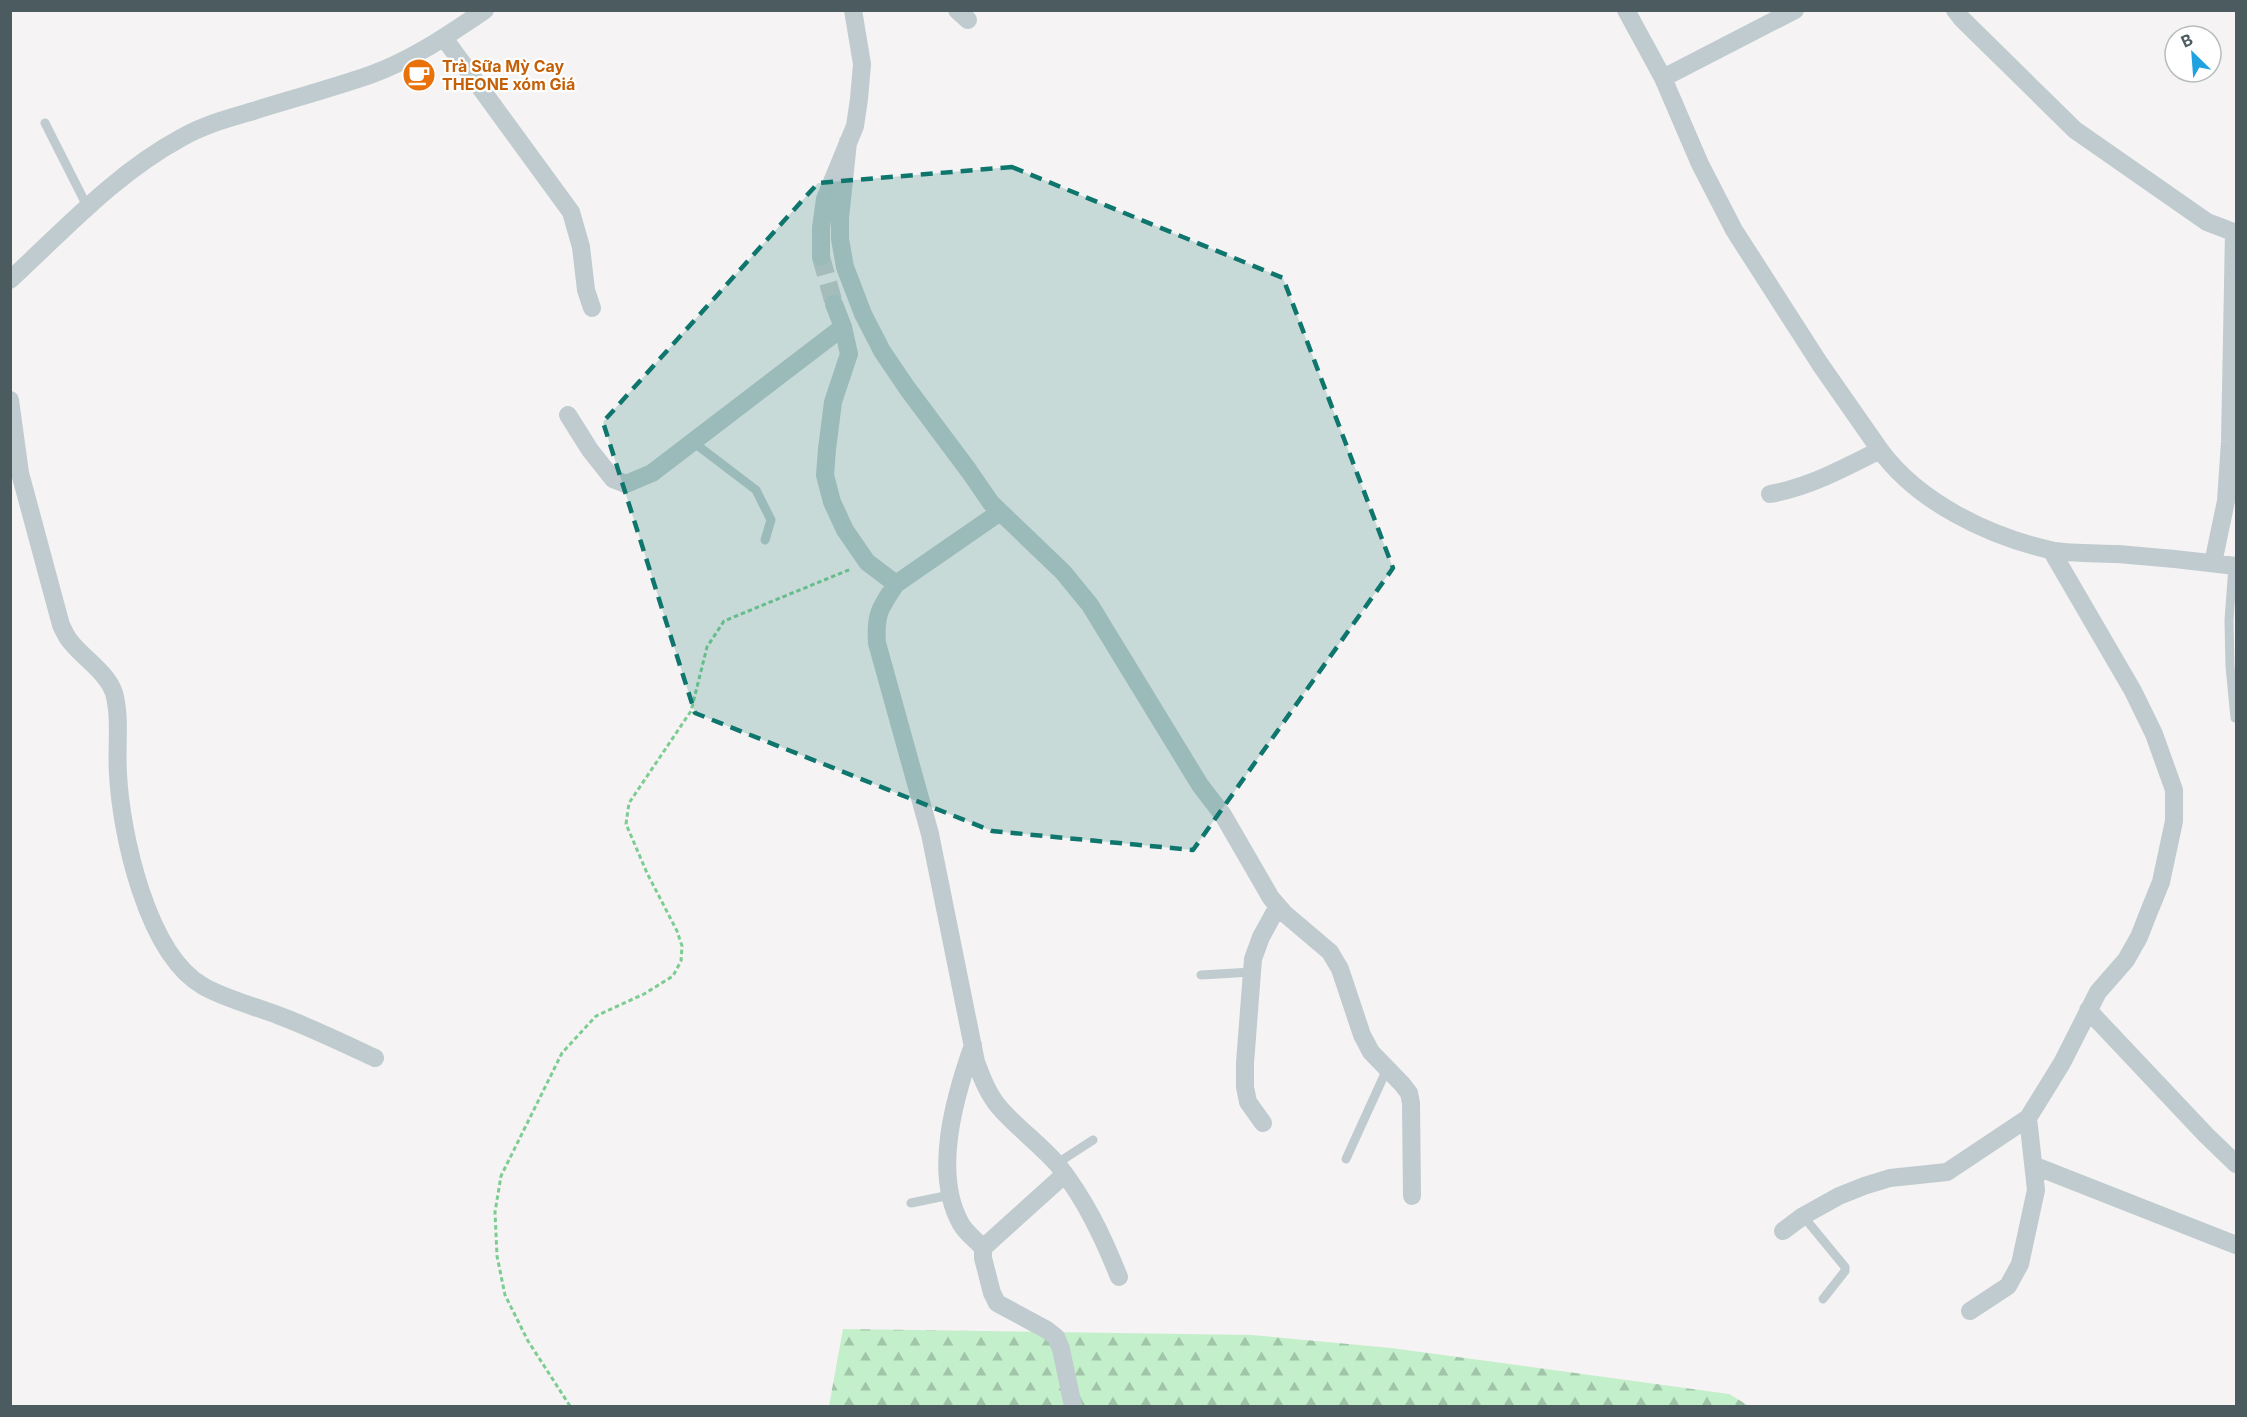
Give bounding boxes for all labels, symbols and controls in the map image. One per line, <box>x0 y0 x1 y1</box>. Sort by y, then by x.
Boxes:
north arrow <box>2163 24 2223 84</box>
text: B <box>2178 29 2196 52</box>
place label: Trà Sữa Mỳ Cay THEONE xóm Giá <box>442 56 575 94</box>
cafe icon: Trà Sữa Mỳ Cay THEONE xóm Giá <box>401 57 437 93</box>

